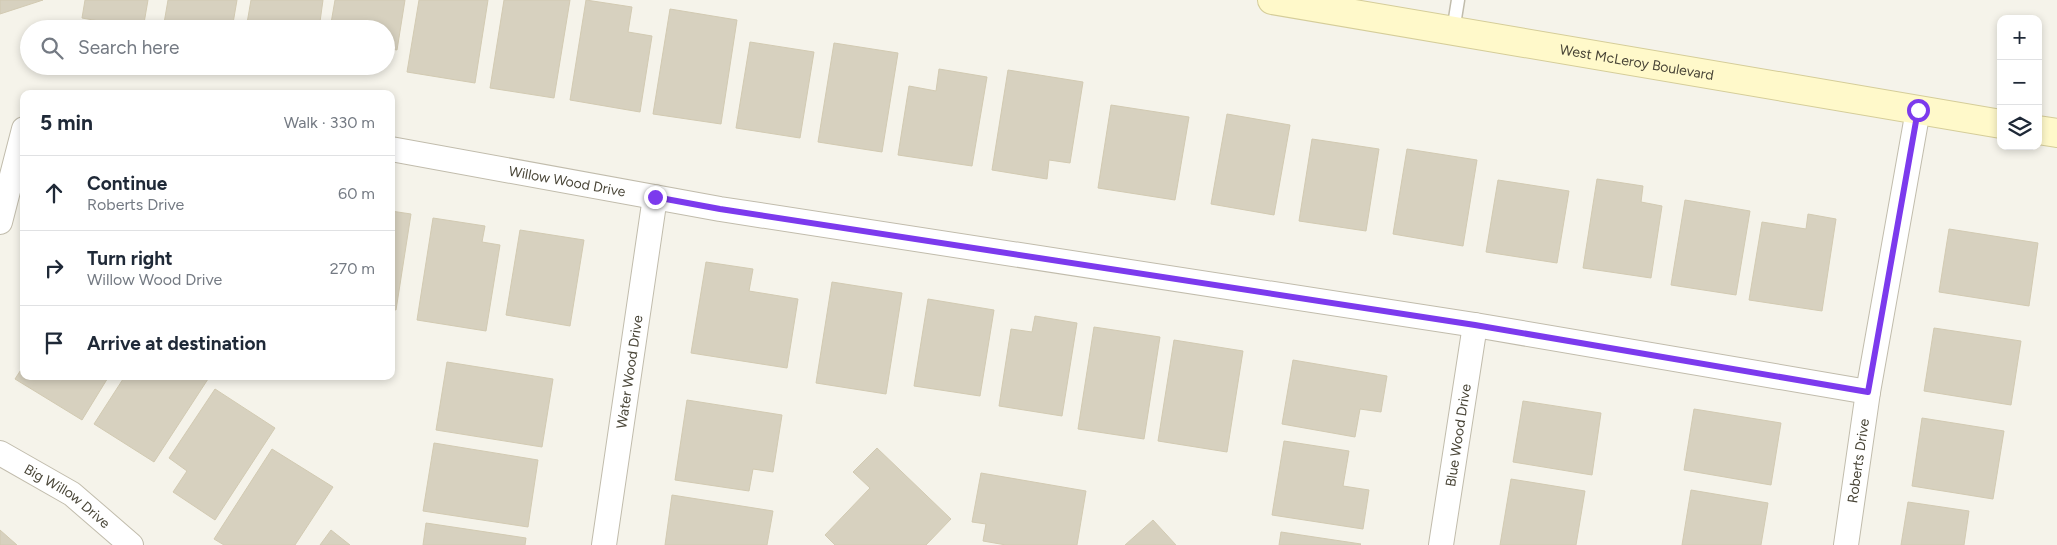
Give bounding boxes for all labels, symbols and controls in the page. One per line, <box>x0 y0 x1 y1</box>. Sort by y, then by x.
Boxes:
map controls <box>1997 15 2042 150</box>
button: + <box>1997 15 2042 60</box>
search box <box>20 20 395 75</box>
icon: search <box>38 34 66 62</box>
text: Search here <box>78 36 180 59</box>
street label: West McLeroy Boulevard <box>1558 41 1715 84</box>
button: − <box>1997 60 2042 105</box>
route start <box>1907 99 1930 122</box>
button: layers <box>1997 105 2042 150</box>
text: 5 min <box>40 110 93 135</box>
text: Walk · 330 m <box>284 113 375 132</box>
street label: Willow Wood Drive <box>507 163 627 201</box>
text: Continue <box>87 172 167 195</box>
icon: ahead <box>40 179 68 207</box>
text: 60 m <box>338 184 375 203</box>
route end <box>644 186 667 209</box>
text: Roberts Drive <box>87 195 184 214</box>
text: Turn right <box>87 247 173 270</box>
icon: right <box>40 254 68 282</box>
text: 270 m <box>330 259 375 278</box>
text: Willow Wood Drive <box>87 270 222 289</box>
street label: Water Wood Drive <box>613 314 647 430</box>
icon: arrive <box>40 329 68 357</box>
text: Arrive at destination <box>87 332 266 355</box>
street label: Blue Wood Drive <box>1442 382 1475 488</box>
street label: Roberts Drive <box>1844 417 1873 504</box>
street label: Big Willow Drive <box>21 461 114 532</box>

